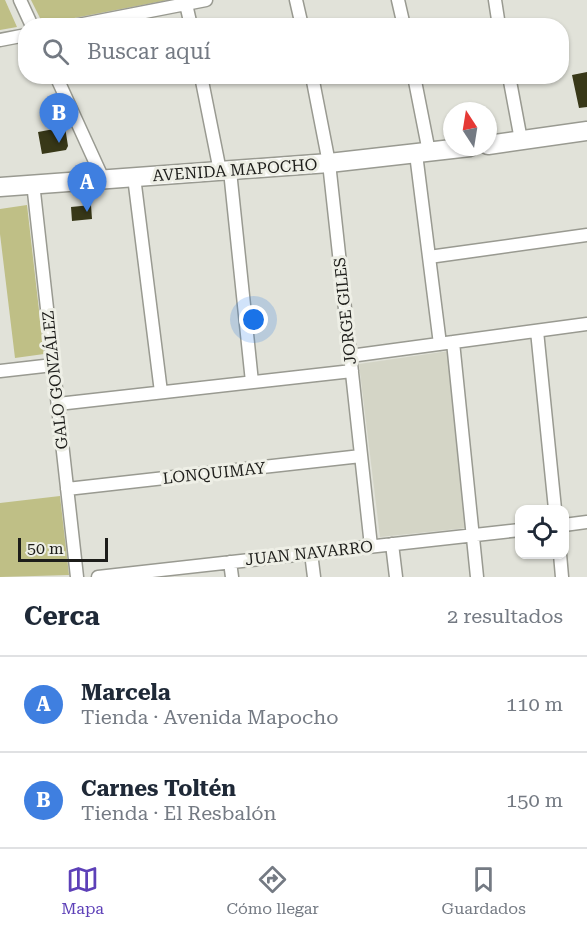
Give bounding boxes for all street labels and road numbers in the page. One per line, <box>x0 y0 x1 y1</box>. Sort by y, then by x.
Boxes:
street label: AVENIDA MAPOCHO <box>152 155 318 185</box>
street label: JORGE GILES <box>330 256 360 366</box>
street label: GALO GONZÁLEZ <box>38 310 72 450</box>
street label: LONQUIMAY <box>162 458 266 488</box>
street label: JUAN NAVARRO <box>244 537 374 569</box>

